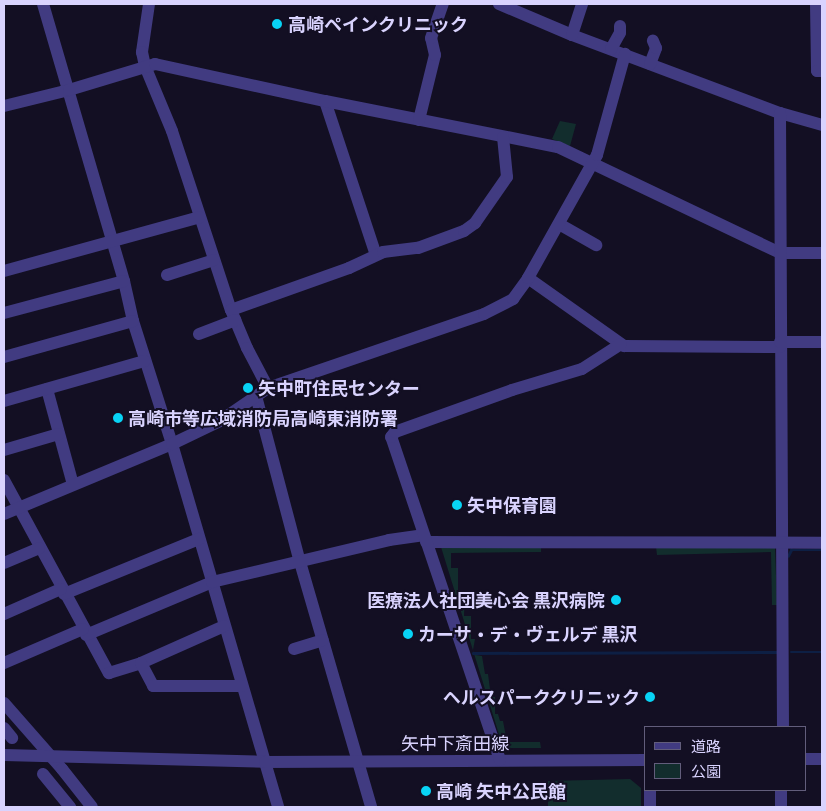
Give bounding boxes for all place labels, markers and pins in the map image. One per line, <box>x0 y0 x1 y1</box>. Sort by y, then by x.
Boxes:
place label: 高崎ペインクリニック <box>288 13 468 35</box>
marker: 高崎ペインクリニック <box>270 17 284 31</box>
place label: 矢中町住民センター <box>258 377 420 399</box>
marker: 矢中町住民センター <box>242 382 254 394</box>
place label: 高崎市等広域消防局高崎東消防署 <box>128 407 398 429</box>
marker: 高崎市等広域消防局高崎東消防署 <box>112 412 124 424</box>
place label: 矢中保育園 <box>467 494 557 516</box>
marker: 矢中保育園 <box>451 499 463 511</box>
place label: 医療法人社団美心会 黒沢病院 <box>367 589 605 611</box>
marker: 医療法人社団美心会 黒沢病院 <box>609 593 623 607</box>
place label: カーサ・デ・ヴェルデ 黒沢 <box>418 623 638 645</box>
marker: カーサ・デ・ヴェルデ 黒沢 <box>402 628 414 640</box>
place label: ヘルスパーククリニック <box>442 686 640 708</box>
marker: ヘルスパーククリニック <box>644 691 656 703</box>
place label: 高崎 矢中公民館 <box>436 780 566 802</box>
marker: 高崎 矢中公民館 <box>420 785 432 797</box>

